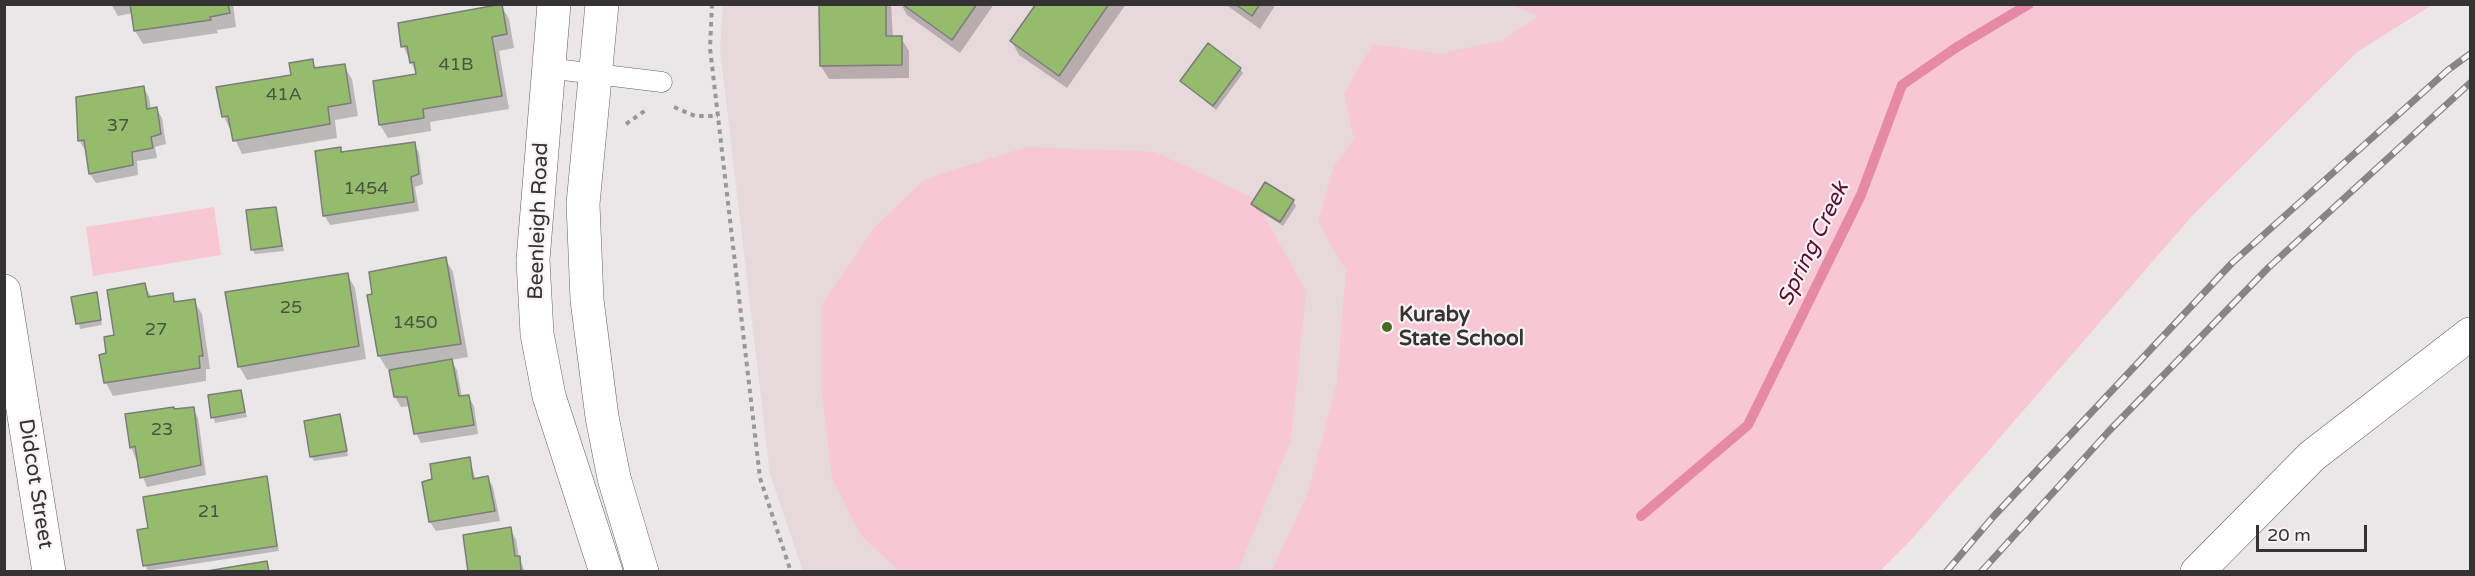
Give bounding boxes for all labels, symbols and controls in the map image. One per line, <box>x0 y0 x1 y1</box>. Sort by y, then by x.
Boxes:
house number: 41B <box>438 54 474 76</box>
house number: 41A <box>266 84 302 106</box>
house number: 37 <box>107 115 129 137</box>
street label: Beenleigh Road <box>524 142 554 300</box>
house number: 1454 <box>343 178 389 200</box>
water label: Spring Creek <box>1773 178 1855 310</box>
house number: 25 <box>280 297 302 319</box>
place label: Kuraby State School <box>1399 302 1524 352</box>
house number: 1450 <box>392 312 438 334</box>
house number: 27 <box>145 319 167 341</box>
marker: Kuraby State School <box>1380 320 1394 334</box>
street label: Didcot Street <box>12 417 58 551</box>
house number: 23 <box>151 419 173 441</box>
house number: 21 <box>198 501 220 523</box>
scale bar <box>2259 513 2370 551</box>
text: 20 m <box>2267 524 2311 546</box>

